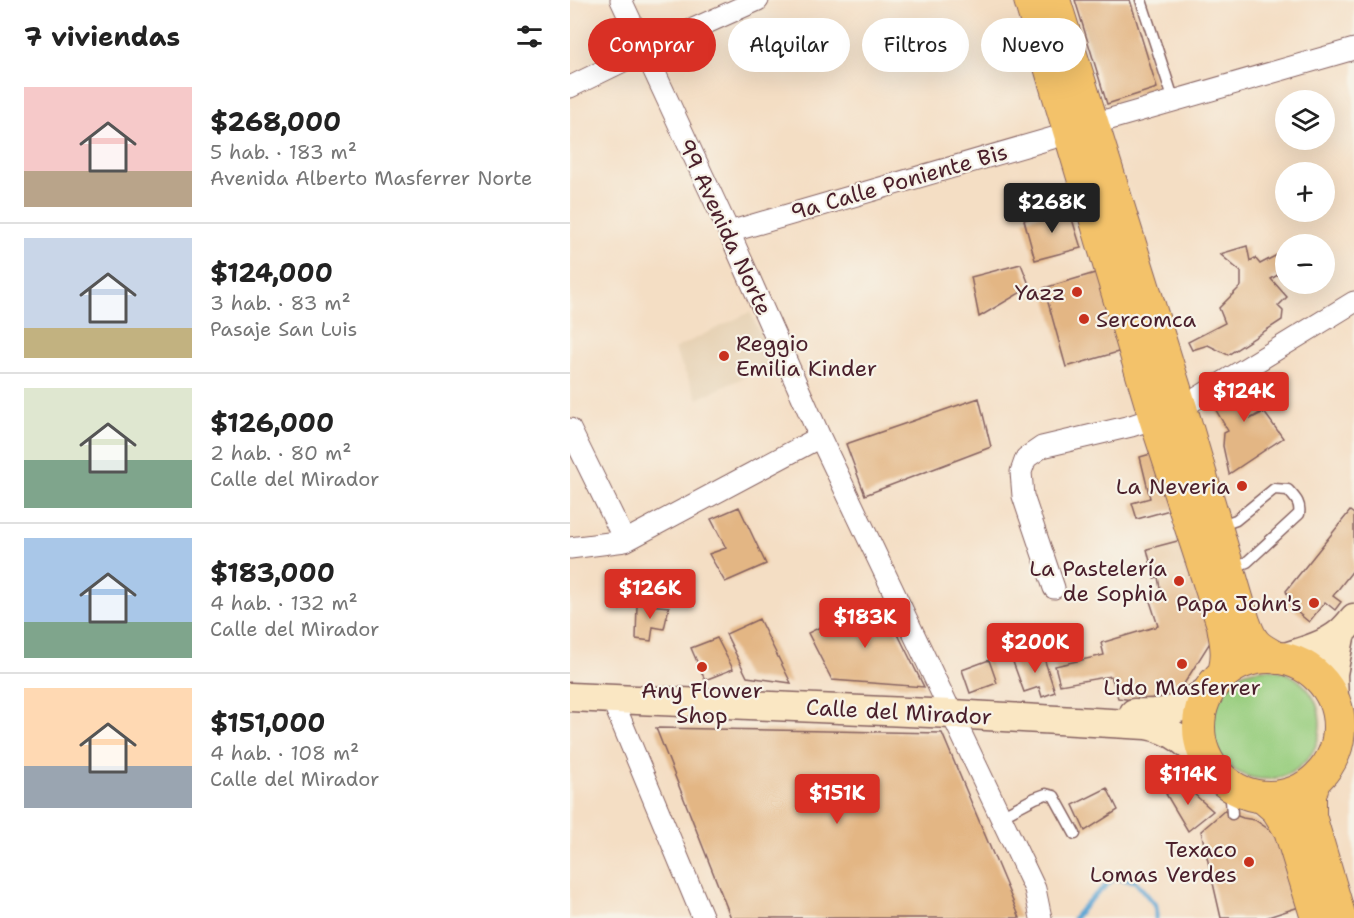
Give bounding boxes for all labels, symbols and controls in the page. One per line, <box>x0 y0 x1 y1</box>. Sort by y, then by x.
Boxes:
chip: Comprar <box>588 18 716 72</box>
chip: Alquilar <box>728 18 850 72</box>
chip: Filtros <box>862 18 969 72</box>
chip: Nuevo <box>981 18 1086 72</box>
text: 7 viviendas <box>24 19 180 54</box>
icon: filters <box>513 20 546 53</box>
map controls <box>1275 90 1335 294</box>
button: layers <box>1275 90 1335 150</box>
text: $268,000 <box>210 104 341 139</box>
icon: home <box>72 111 144 183</box>
street label: 99 Avenida Norte <box>671 134 779 320</box>
street label: 9a Calle Poniente Bis <box>787 137 1011 227</box>
text: 5 hab. · 183 m² <box>210 139 357 165</box>
button: + <box>1275 162 1335 222</box>
text: Avenida Alberto Masferrer Norte <box>210 165 532 191</box>
pin: $268K <box>1010 183 1094 234</box>
text: $268K <box>1018 189 1086 215</box>
button: − <box>1275 234 1335 294</box>
text: $124,000 <box>210 255 333 290</box>
icon: home <box>72 262 144 334</box>
place label: Yazz <box>1015 278 1065 307</box>
marker: Yazz <box>1070 285 1084 299</box>
text: 3 hab. · 83 m² <box>210 290 351 316</box>
place label: Sercomca <box>1096 305 1197 334</box>
marker: Sercomca <box>1077 312 1091 326</box>
text: Pasaje San Luis <box>210 316 357 342</box>
place label: Reggio Emilia Kinder <box>736 329 877 383</box>
marker: Reggio Emilia Kinder <box>717 349 731 363</box>
pin: $124K <box>1202 372 1286 423</box>
text: $124K <box>1213 378 1275 404</box>
text: $126,000 <box>210 405 334 440</box>
icon: home <box>72 412 144 484</box>
text: 2 hab. · 80 m² <box>210 440 351 466</box>
text: Calle del Mirador <box>210 466 380 492</box>
place label: La Neveria <box>1116 472 1230 501</box>
marker: La Neveria <box>1235 479 1249 493</box>
place label: La Pastelería de Sophia <box>1029 554 1167 608</box>
text: $183,000 <box>210 555 335 590</box>
icon: home <box>72 562 144 634</box>
pin: $126K <box>608 569 692 620</box>
marker: La Pastelería de Sophia <box>1172 574 1186 588</box>
text: $126K <box>619 575 681 601</box>
place label: Papa John's <box>1176 589 1302 618</box>
text: 4 hab. · 132 m² <box>210 590 358 616</box>
marker: Papa John's <box>1307 596 1321 610</box>
pin: $183K <box>823 598 907 649</box>
text: $183K <box>833 604 897 630</box>
text: Calle del Mirador <box>210 616 380 642</box>
pin: $200K <box>993 623 1077 674</box>
text: $200K <box>1001 629 1069 655</box>
marker: Lido Masferrer <box>1175 657 1189 671</box>
marker: Any Flower Shop <box>695 660 709 674</box>
place label: Lido Masferrer <box>1103 673 1261 702</box>
place label: Any Flower Shop <box>641 676 763 730</box>
street label: Calle del Mirador <box>805 693 993 731</box>
text: $151,000 <box>210 705 326 740</box>
icon: home <box>72 712 144 784</box>
text: 4 hab. · 108 m² <box>210 740 359 766</box>
pin: $114K <box>1146 755 1230 806</box>
text: $114K <box>1159 761 1217 787</box>
text: Calle del Mirador <box>210 766 380 792</box>
pin: $151K <box>795 774 879 825</box>
text: $151K <box>809 780 865 806</box>
place label: Texaco Lomas Verdes <box>1090 835 1237 889</box>
marker: Texaco Lomas Verdes <box>1242 855 1256 869</box>

